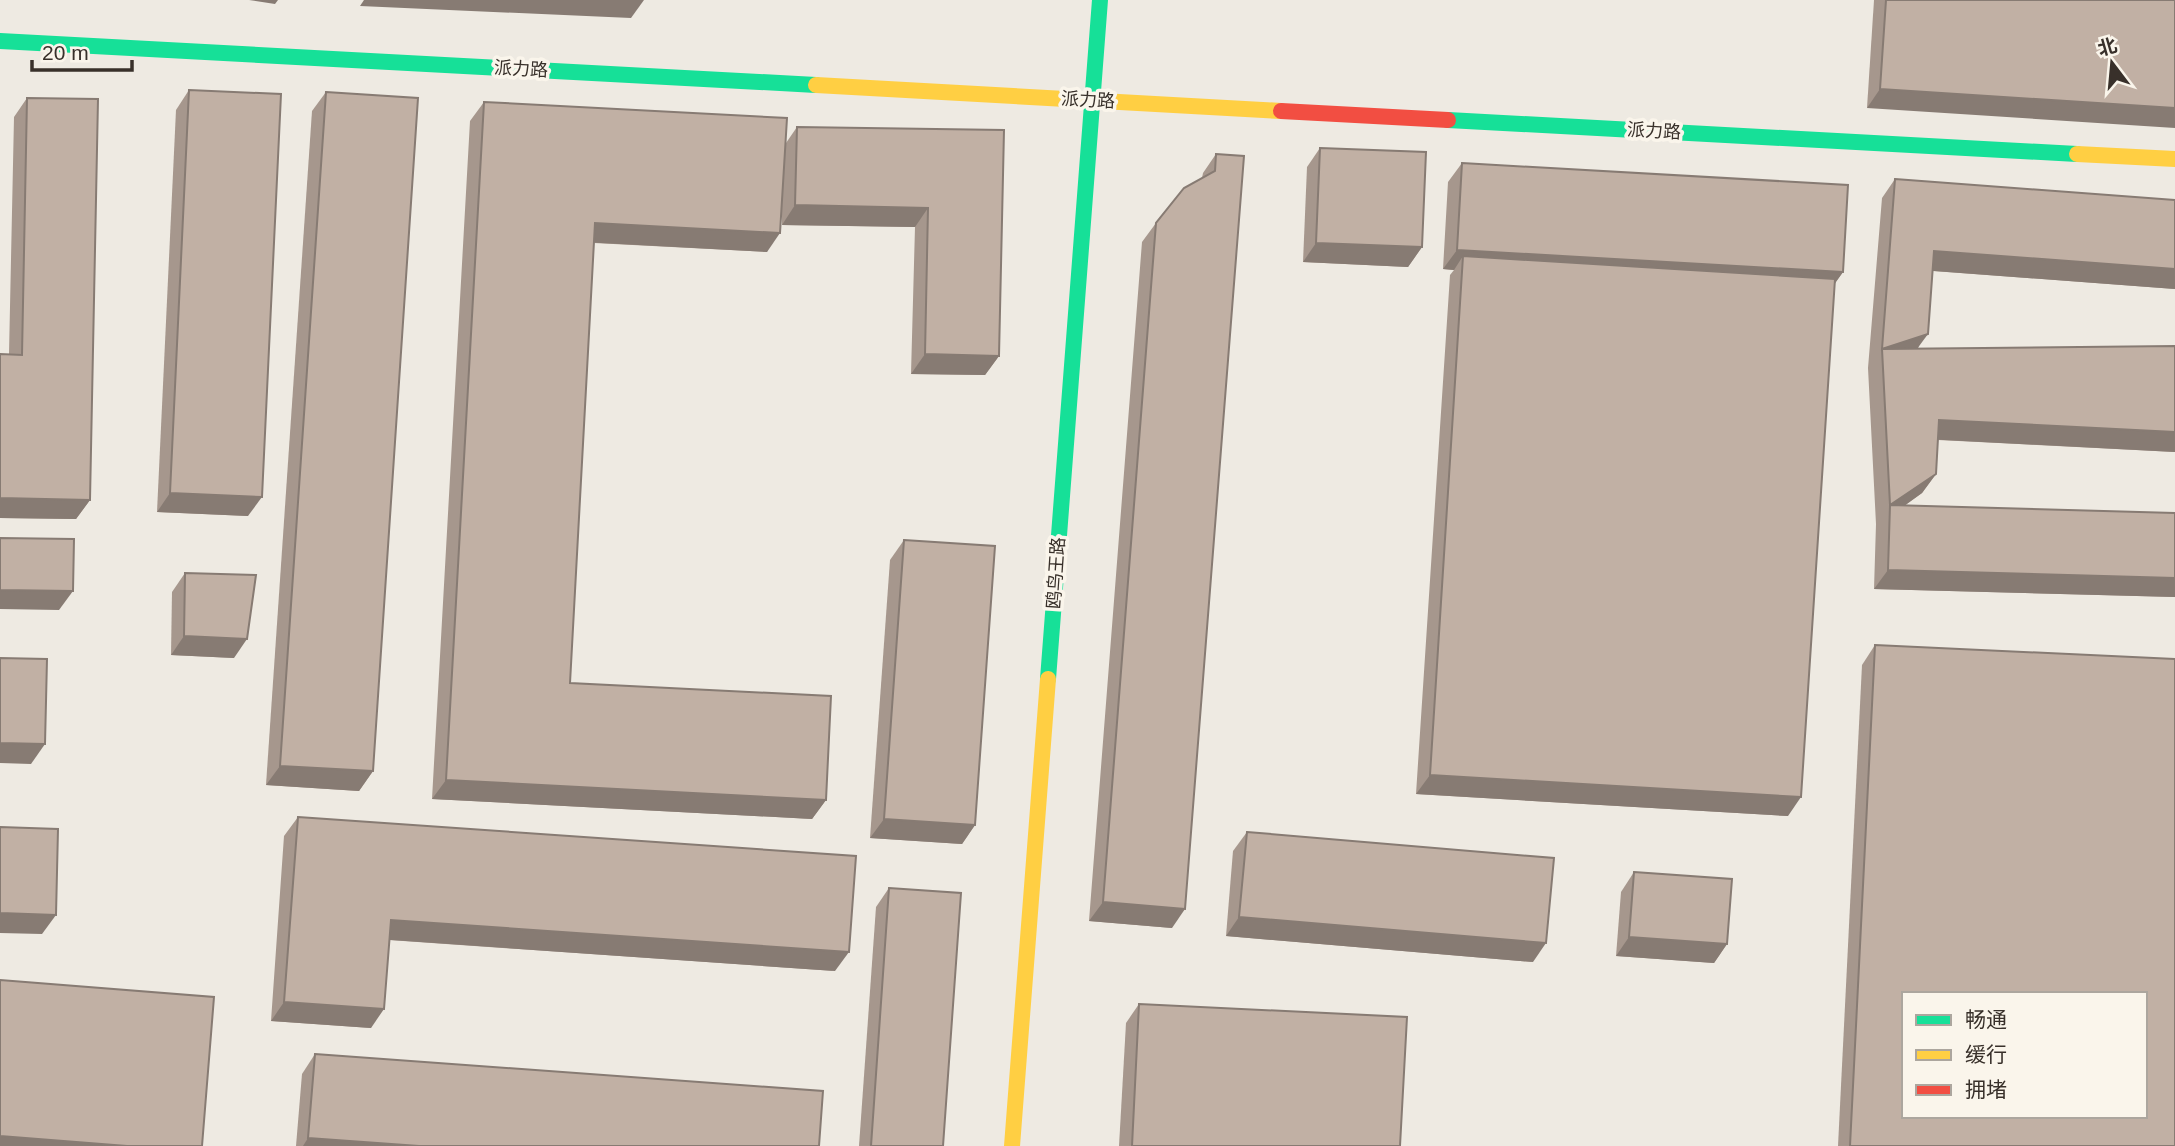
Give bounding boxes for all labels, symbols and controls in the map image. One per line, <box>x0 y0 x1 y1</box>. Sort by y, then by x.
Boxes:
scale bar <box>32 28 131 72</box>
north arrow <box>2077 28 2147 98</box>
text: 北 <box>2095 34 2119 60</box>
text: 20 m <box>42 41 89 64</box>
street label: 派力路 <box>494 58 548 80</box>
street label: 派力路 <box>1061 89 1115 111</box>
street label: 派力路 <box>1627 120 1681 142</box>
street label: 鸥鸟王路 <box>1044 536 1068 610</box>
legend <box>1902 992 2147 1118</box>
text: 畅通 <box>1965 1008 2007 1031</box>
text: 缓行 <box>1965 1043 2007 1066</box>
text: 拥堵 <box>1965 1078 2007 1101</box>

